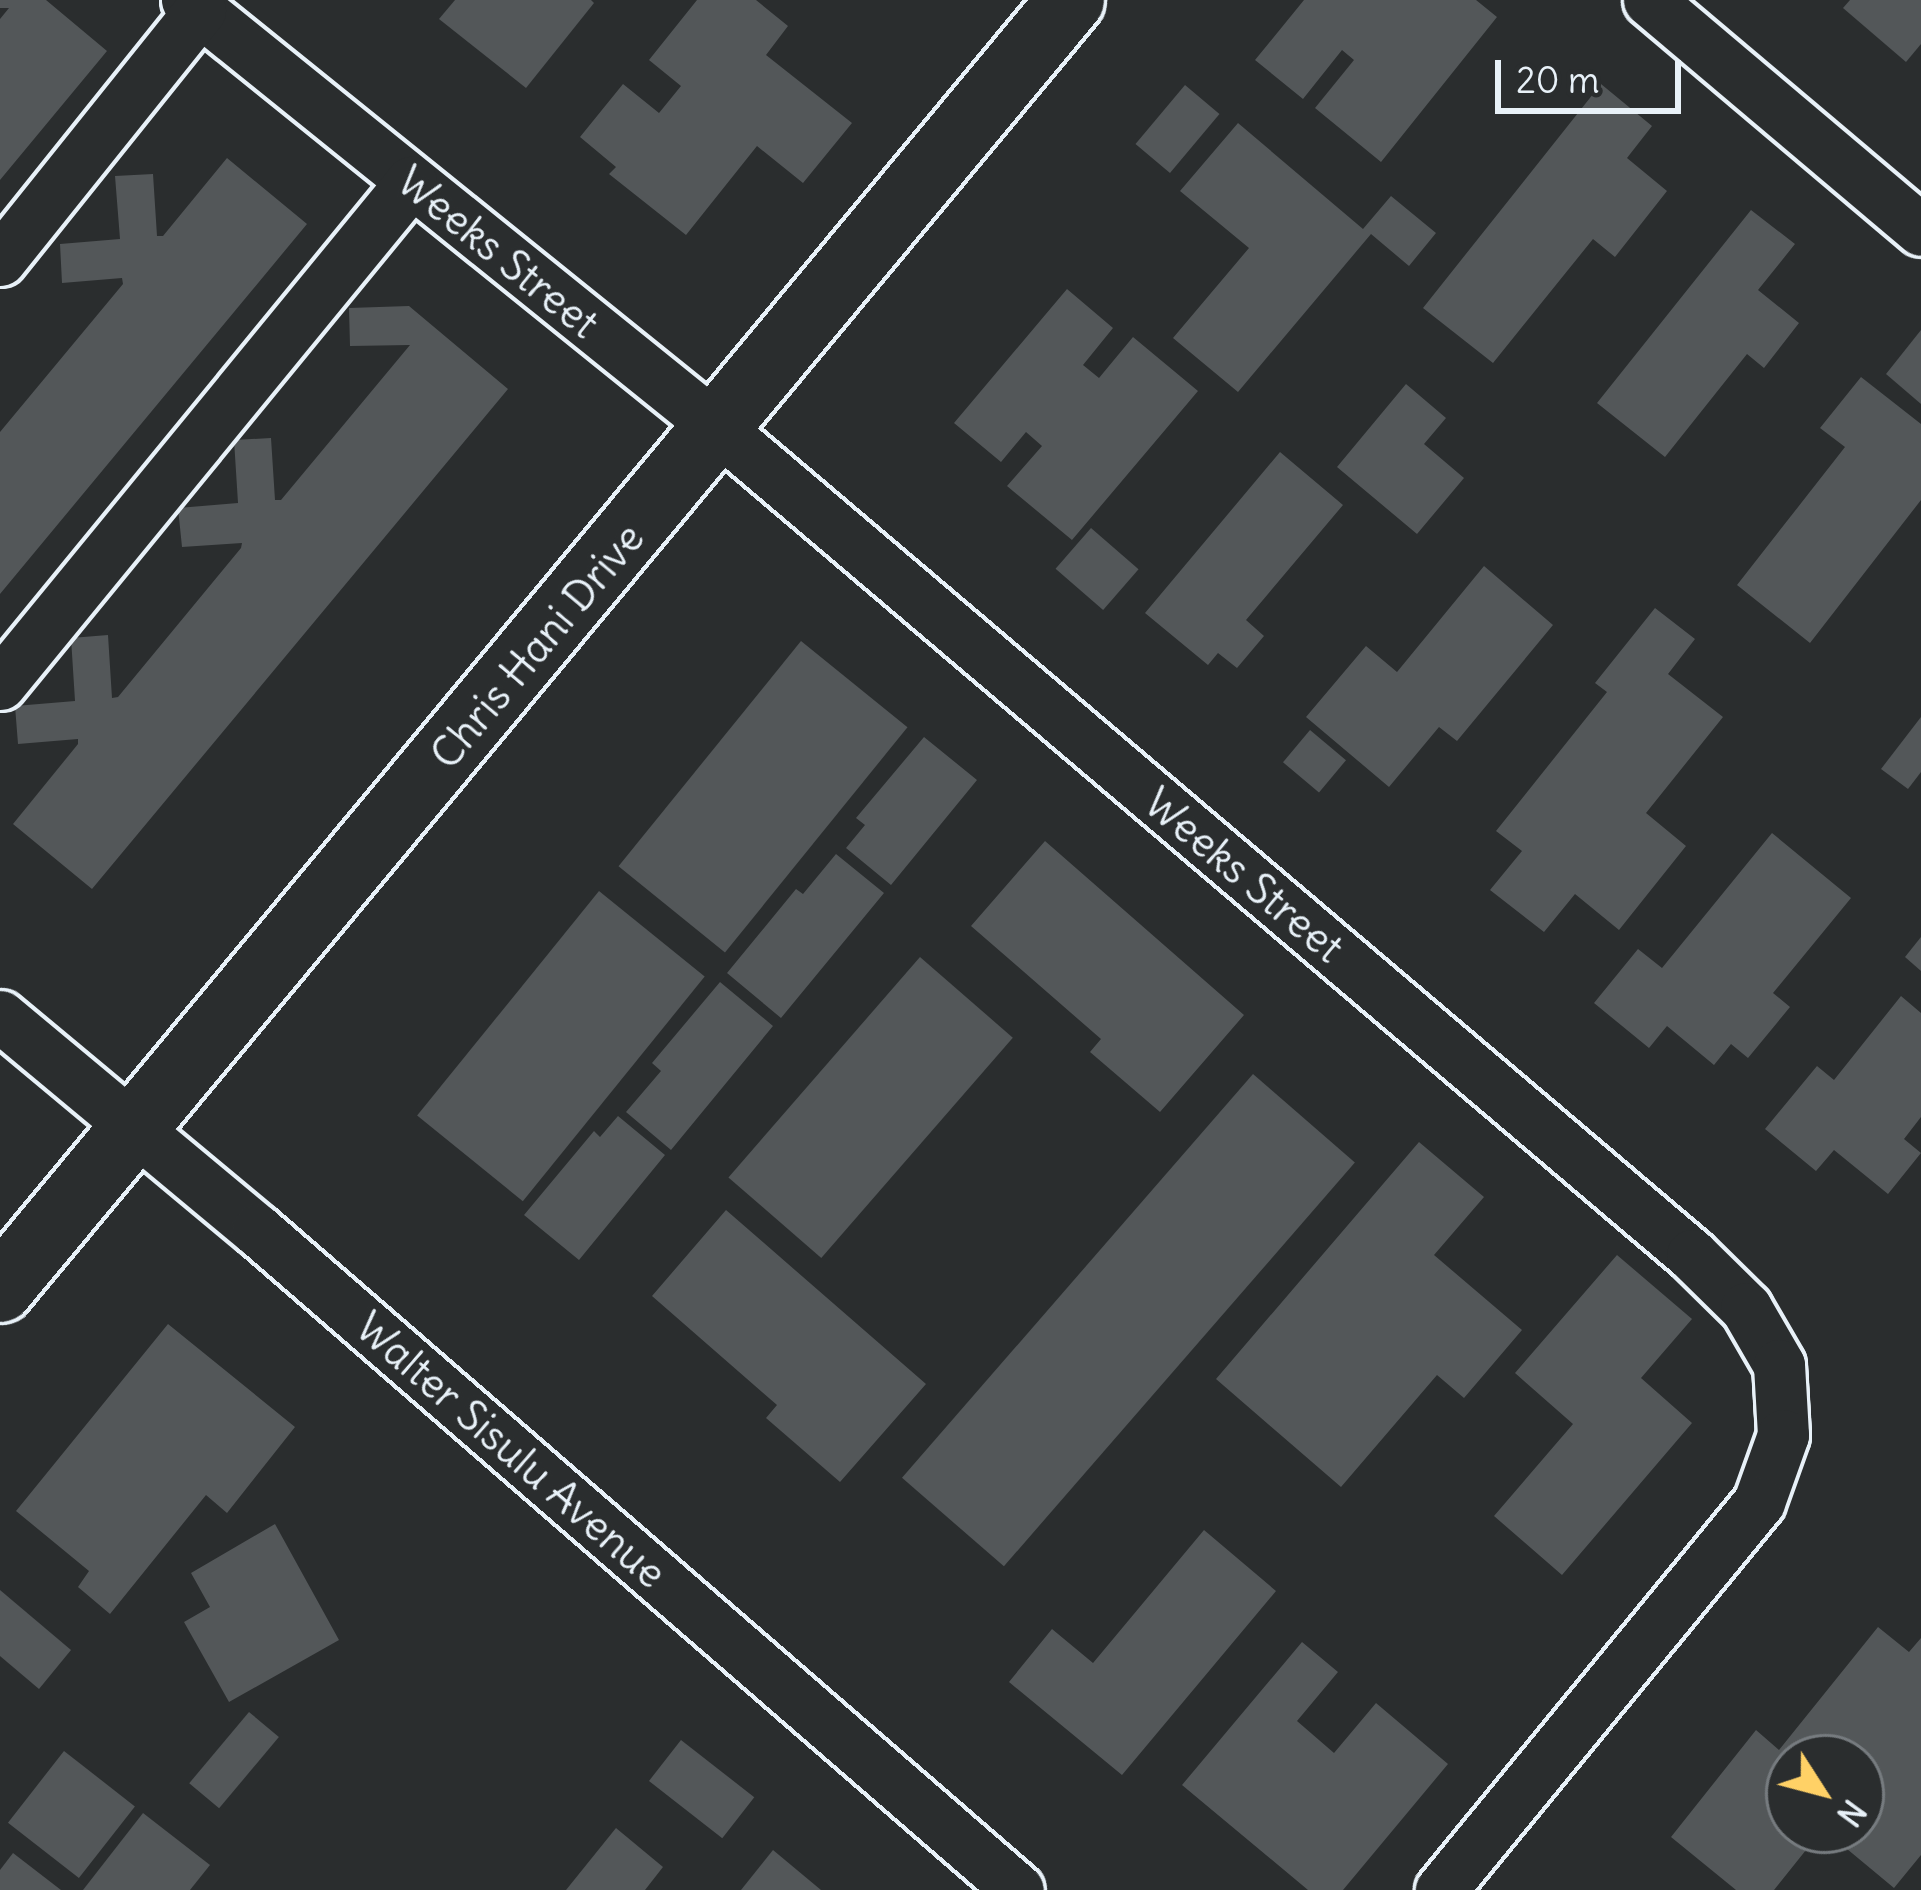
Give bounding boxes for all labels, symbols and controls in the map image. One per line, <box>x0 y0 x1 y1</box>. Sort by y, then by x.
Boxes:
scale bar <box>1501 36 1687 110</box>
text: 20 m <box>1516 58 1600 103</box>
street label: Weeks Street <box>387 155 609 349</box>
street label: Chris Hani Drive <box>420 513 654 779</box>
street label: Weeks Street <box>1134 777 1354 973</box>
street label: Walter Sisulu Avenue <box>346 1301 676 1599</box>
north arrow <box>1765 1734 1885 1854</box>
text: N <box>1828 1792 1875 1835</box>

